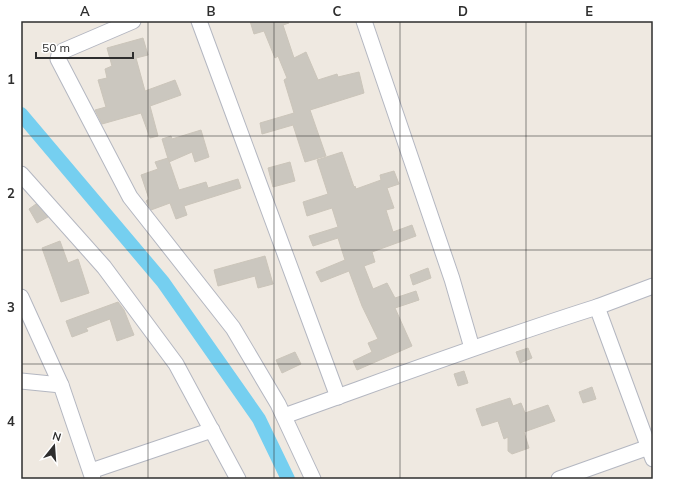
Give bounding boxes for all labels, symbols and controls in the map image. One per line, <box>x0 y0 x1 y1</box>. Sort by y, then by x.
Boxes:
text: A <box>80 3 90 19</box>
text: B <box>207 3 216 19</box>
text: C <box>333 3 342 19</box>
text: D <box>458 3 468 19</box>
text: E <box>585 3 593 19</box>
scale bar <box>36 34 133 60</box>
text: 50 m <box>42 40 70 55</box>
text: 1 <box>7 71 15 87</box>
text: 2 <box>7 185 15 201</box>
text: 3 <box>7 299 15 315</box>
text: 4 <box>7 413 15 429</box>
north arrow <box>34 426 74 466</box>
text: N <box>51 429 63 444</box>

